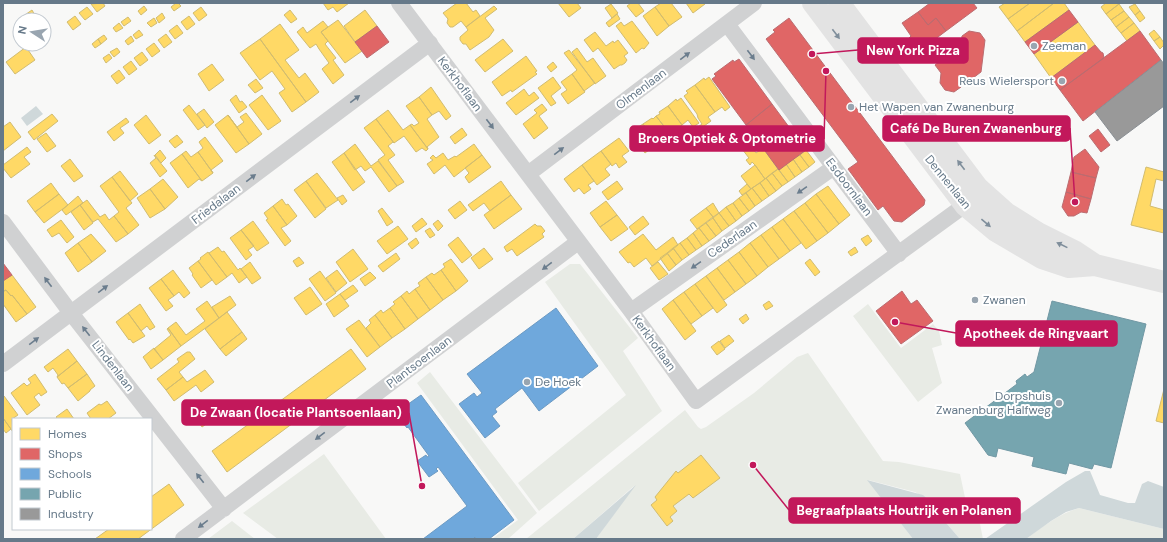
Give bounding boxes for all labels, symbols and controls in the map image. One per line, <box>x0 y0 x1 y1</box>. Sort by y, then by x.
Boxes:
north arrow <box>12 12 52 52</box>
text: N <box>15 25 30 35</box>
one-way arrow <box>831 29 840 40</box>
callout: New York Pizza <box>858 38 968 63</box>
place label: Zeeman <box>1042 38 1086 54</box>
marker: Zeeman <box>1029 41 1039 51</box>
text: New York Pizza <box>866 42 960 59</box>
one-way arrow <box>747 50 755 60</box>
one-way arrow <box>680 51 691 60</box>
street label: Kerkhoflaan <box>434 53 486 115</box>
street label: Olmenlaan <box>613 65 669 113</box>
place label: Reus Wielersport <box>959 73 1054 89</box>
marker: Reus Wielersport <box>1057 76 1067 86</box>
one-way arrow <box>350 95 361 104</box>
place label: Het Wapen van Zwanenburg <box>859 99 1015 115</box>
marker: Het Wapen van Zwanenburg <box>846 102 856 112</box>
callout: Café De Buren Zwanenburg <box>883 116 1070 141</box>
one-way arrow <box>486 118 494 129</box>
text: Café De Buren Zwanenburg <box>890 120 1062 137</box>
callout: Broers Optiek & Optometrie <box>630 126 824 151</box>
text: Broers Optiek & Optometrie <box>638 130 816 147</box>
one-way arrow <box>553 146 564 155</box>
street label: Dennenlaan <box>921 152 975 212</box>
street label: Esdoornlaan <box>822 155 876 219</box>
one-way arrow <box>957 160 965 171</box>
one-way arrow <box>246 173 257 182</box>
street label: Friedalaan <box>188 180 244 228</box>
one-way arrow <box>797 186 807 194</box>
street label: Cederlaan <box>704 216 760 262</box>
one-way arrow <box>981 219 991 228</box>
one-way arrow <box>1056 242 1068 248</box>
one-way arrow <box>690 261 701 269</box>
one-way arrow <box>542 262 553 270</box>
one-way arrow <box>44 276 52 287</box>
one-way arrow <box>97 285 108 294</box>
place label: Zwanen <box>983 292 1026 308</box>
marker: Zwanen <box>970 295 980 305</box>
street label: Kerkhoflaan <box>629 312 680 374</box>
callout: Apotheek de Ringvaart <box>956 321 1117 346</box>
text: Apotheek de Ringvaart <box>963 325 1109 342</box>
one-way arrow <box>81 326 90 337</box>
street label: Plantsoenlaan <box>383 332 455 392</box>
one-way arrow <box>29 336 40 345</box>
street label: Lindenlaan <box>88 337 138 395</box>
place label: De Hoek <box>535 374 581 390</box>
marker: De Hoek <box>522 377 532 387</box>
place label: Dorpshuis Zwanenburg Halfweg <box>936 388 1051 418</box>
marker: Dorpshuis Zwanenburg Halfweg <box>1054 398 1064 408</box>
callout: De Zwaan (locatie Plantsoenlaan) <box>182 400 409 425</box>
text: De Zwaan (locatie Plantsoenlaan) <box>190 404 402 421</box>
legend <box>12 418 152 530</box>
text: Homes <box>48 426 87 442</box>
one-way arrow <box>315 432 326 440</box>
text: Shops <box>48 446 83 462</box>
text: Schools <box>48 466 92 482</box>
one-way arrow <box>195 473 204 484</box>
text: Public <box>48 486 82 502</box>
callout: Begraafplaats Houtrijk en Polanen <box>789 498 1020 523</box>
text: Begraafplaats Houtrijk en Polanen <box>796 502 1012 519</box>
text: Industry <box>48 506 94 522</box>
one-way arrow <box>198 520 209 528</box>

